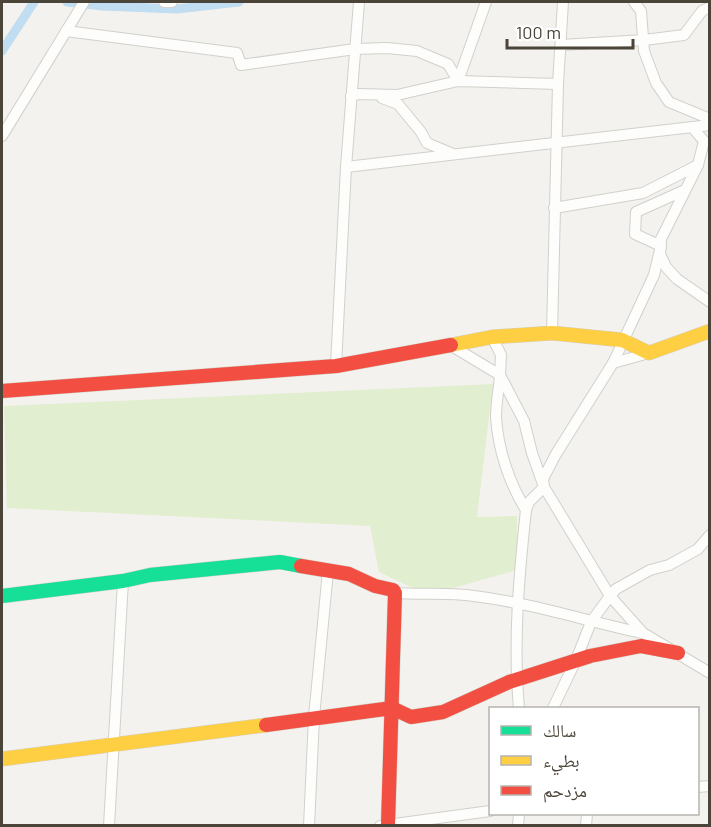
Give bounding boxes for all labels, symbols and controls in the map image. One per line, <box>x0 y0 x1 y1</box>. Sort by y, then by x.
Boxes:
scale bar <box>507 12 633 50</box>
text: 100 m <box>516 21 561 43</box>
legend <box>489 707 699 815</box>
text: سالك <box>543 719 576 741</box>
text: بطيء <box>543 749 580 776</box>
text: مزدحم <box>543 779 587 803</box>

